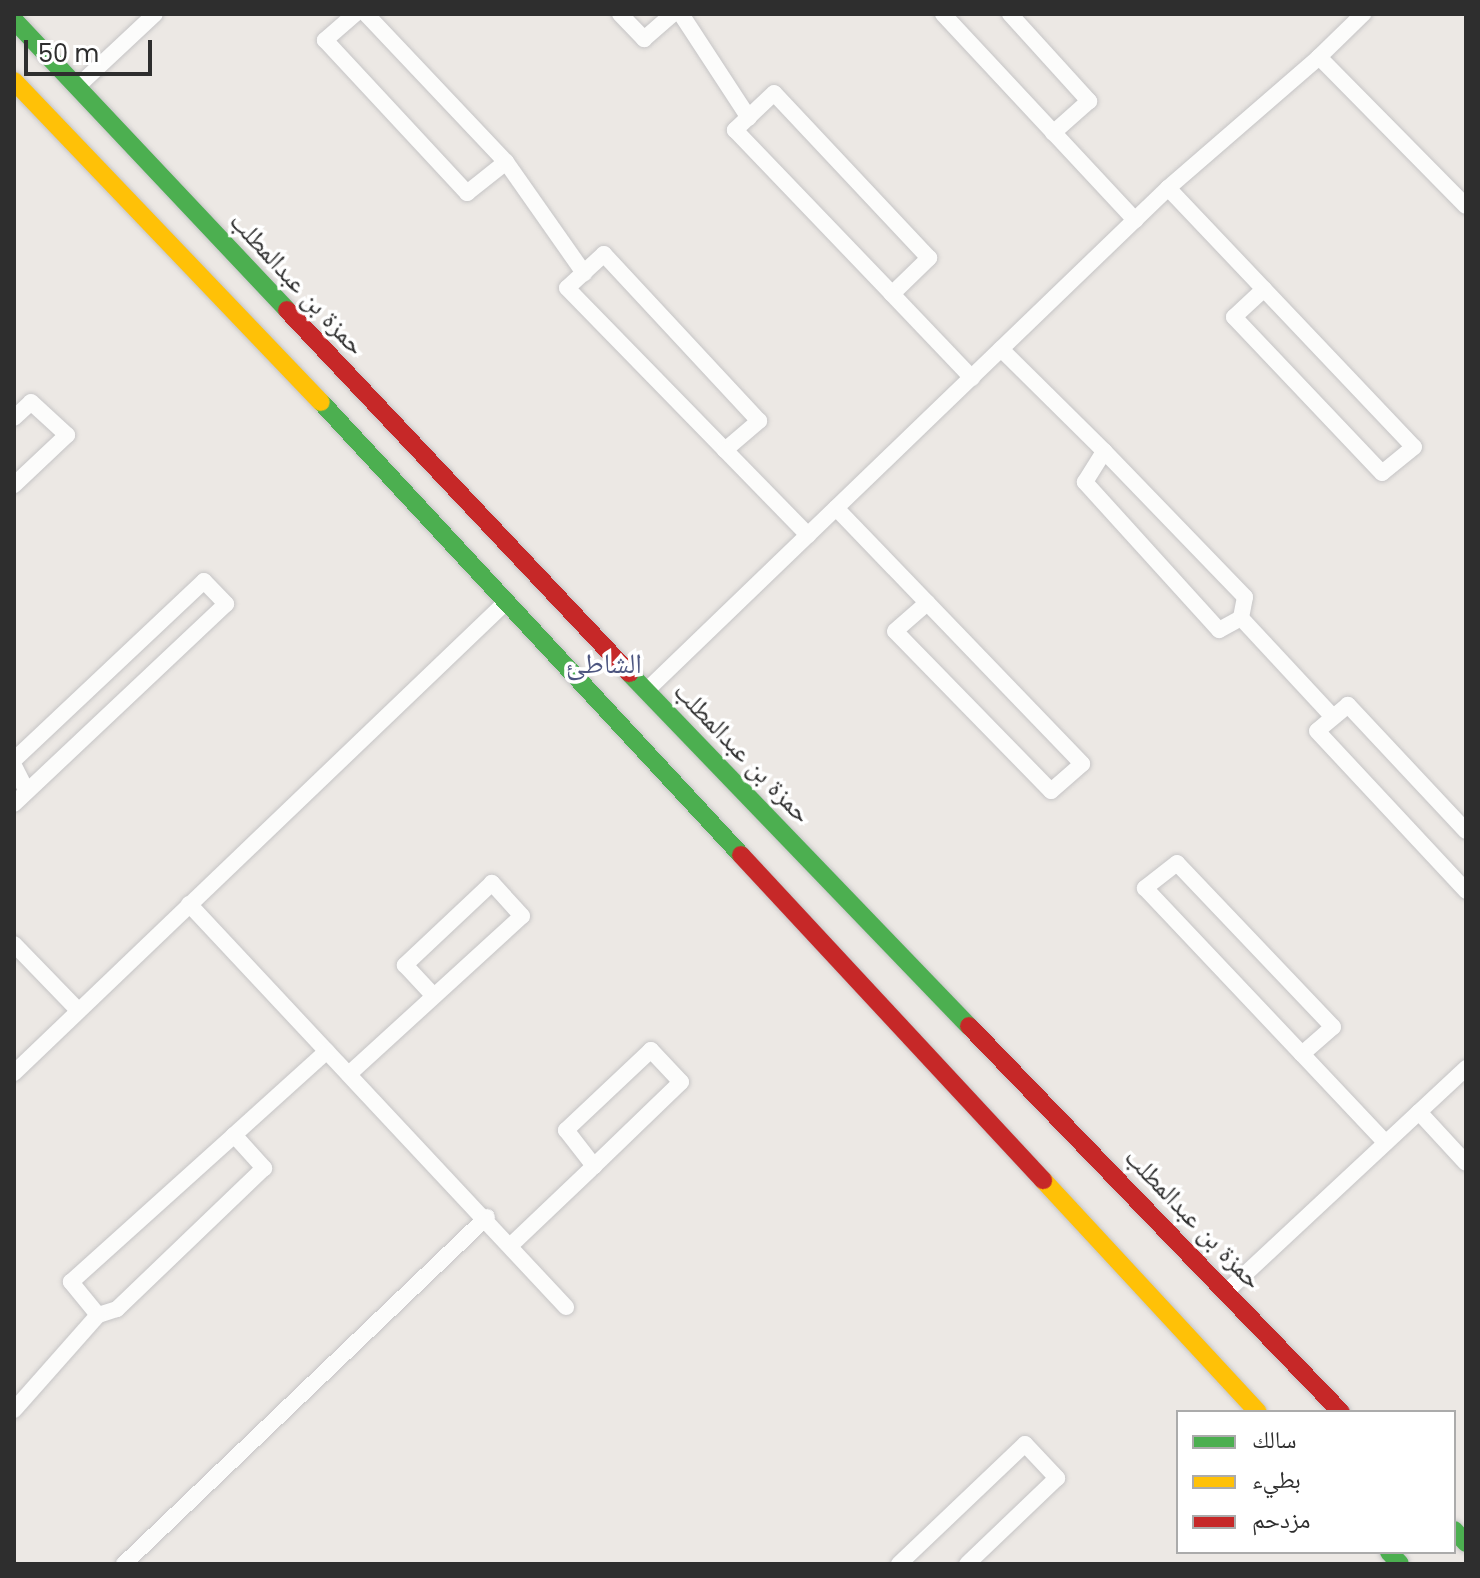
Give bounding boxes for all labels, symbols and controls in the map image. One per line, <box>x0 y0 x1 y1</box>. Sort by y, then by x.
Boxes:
scale bar <box>28 24 156 74</box>
text: 50 m <box>38 37 99 70</box>
street label: حمزة بن عبدالمطلب <box>223 206 371 362</box>
district label: الشاطئ <box>566 647 642 681</box>
street label: حمزة بن عبدالمطلب <box>667 676 817 830</box>
street label: حمزة بن عبدالمطلب <box>1118 1142 1268 1296</box>
legend <box>1176 1410 1456 1554</box>
text: سالك <box>1252 1423 1297 1456</box>
text: بطيء <box>1252 1463 1301 1496</box>
text: مزدحم <box>1252 1503 1311 1536</box>

